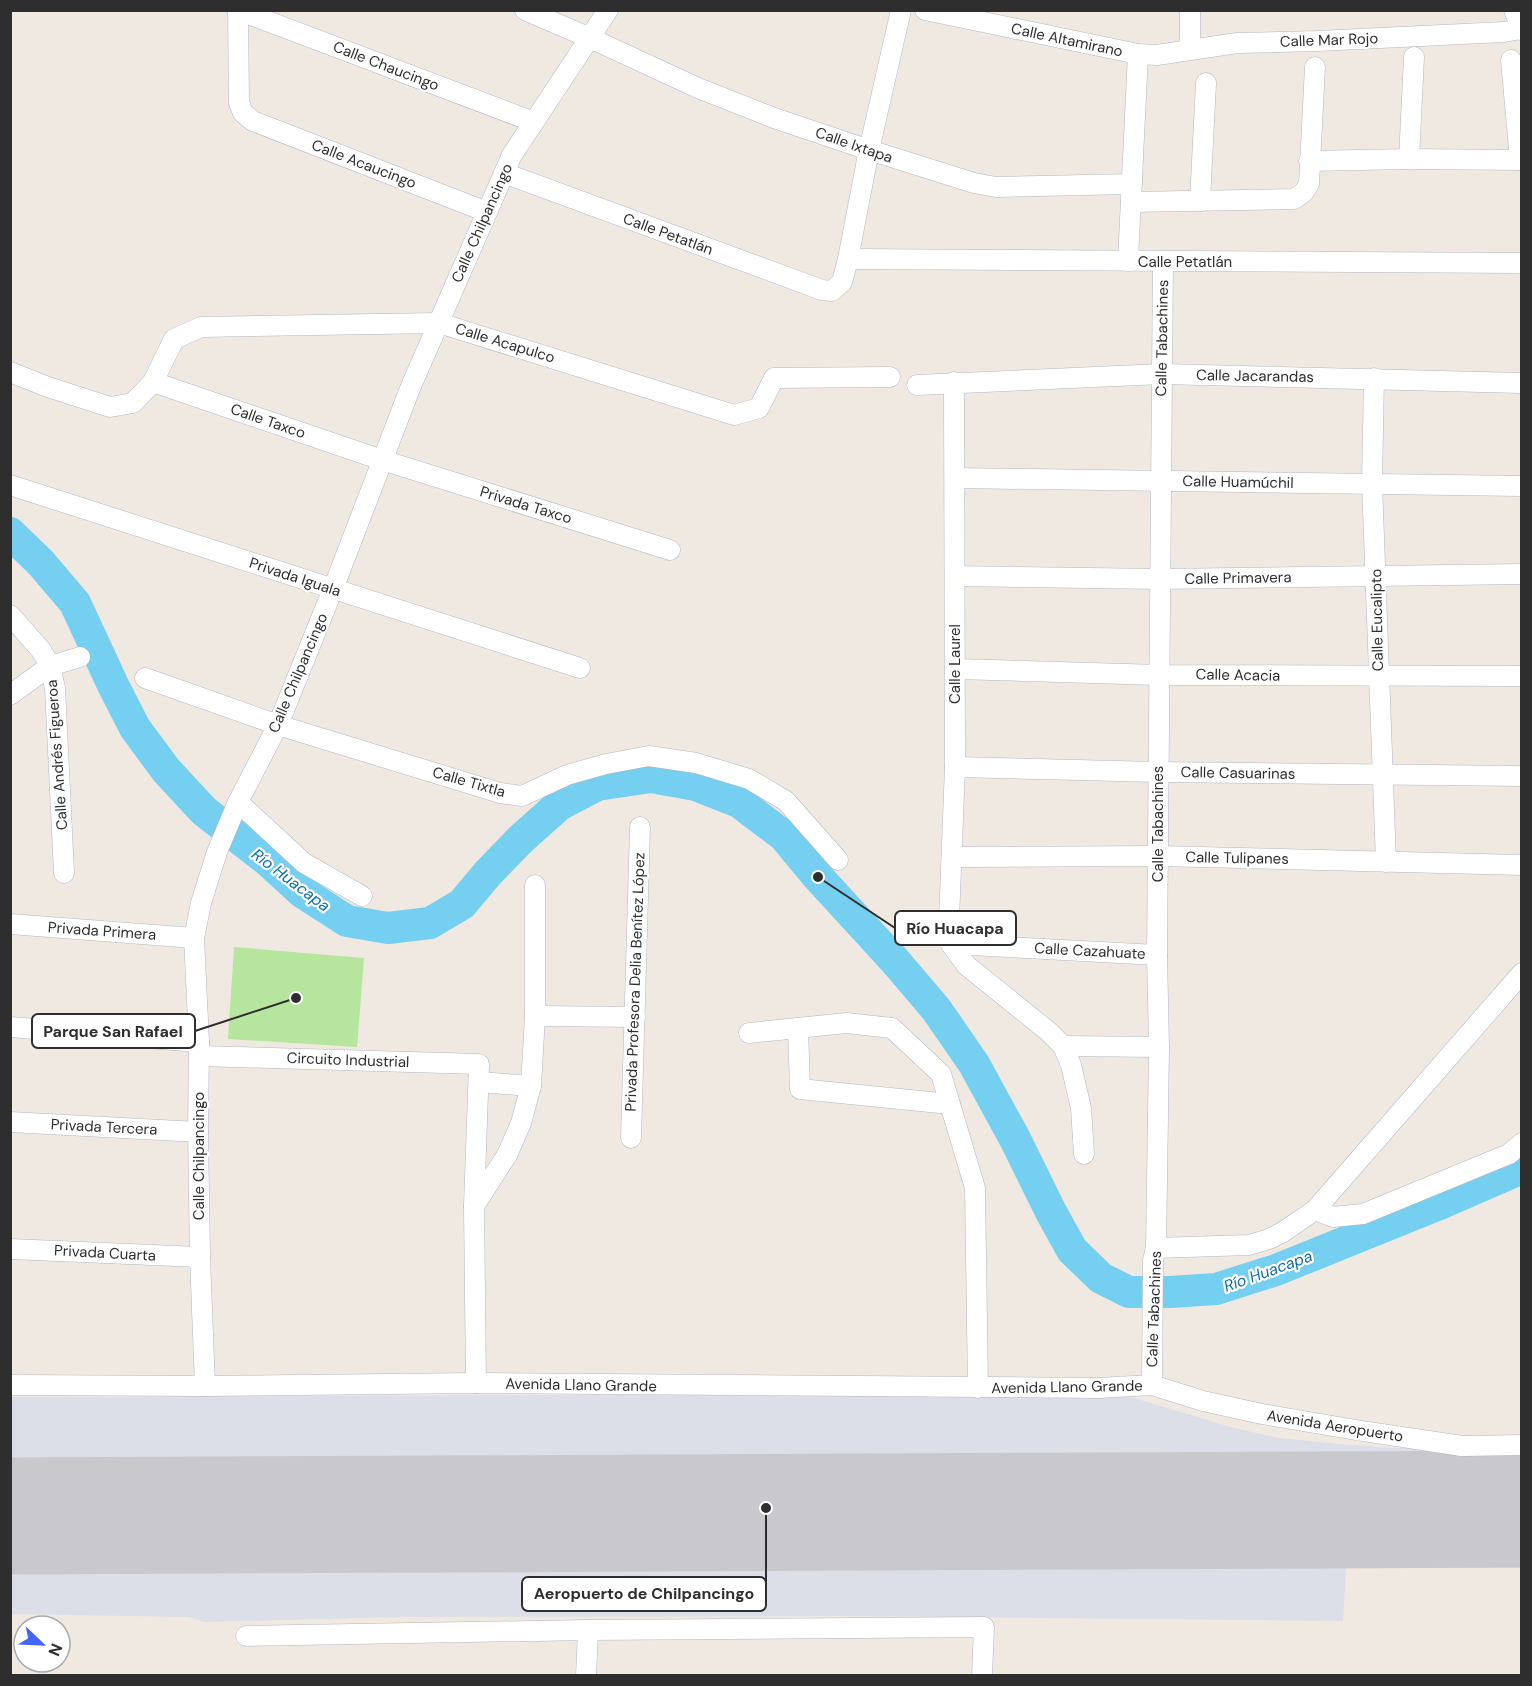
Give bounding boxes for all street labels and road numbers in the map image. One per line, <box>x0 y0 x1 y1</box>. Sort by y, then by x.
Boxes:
street label: Calle Altamirano <box>1009 18 1125 62</box>
street label: Calle Mar Rojo <box>1280 28 1379 52</box>
street label: Calle Chaucingo <box>330 37 442 95</box>
street label: Calle Ixtapa <box>813 122 895 168</box>
street label: Calle Acaucingo <box>309 135 419 193</box>
street label: Calle Chilpancingo <box>447 160 517 286</box>
street label: Calle Petatlán <box>620 208 716 260</box>
street label: Calle Petatlán <box>1138 252 1232 272</box>
street label: Calle Tabachines <box>1151 280 1173 396</box>
street label: Calle Acapulco <box>453 318 557 368</box>
street label: Calle Jacarandas <box>1196 365 1314 387</box>
street label: Calle Taxco <box>228 399 308 443</box>
street label: Calle Huamúchil <box>1182 471 1294 493</box>
street label: Privada Taxco <box>478 482 575 529</box>
street label: Privada Iguala <box>247 553 343 601</box>
street label: Calle Primavera <box>1184 567 1292 589</box>
street label: Calle Eucalipto <box>1366 568 1388 671</box>
street label: Calle Chilpancingo <box>264 610 332 736</box>
street label: Calle Laurel <box>945 624 965 704</box>
street label: Calle Acacia <box>1195 664 1281 686</box>
street label: Calle Andrés Figueroa <box>42 679 72 831</box>
street label: Calle Tixtla <box>430 762 508 802</box>
street label: Calle Casuarinas <box>1180 762 1296 784</box>
street label: Calle Tabachines <box>1148 766 1168 882</box>
street label: Calle Tulipanes <box>1185 847 1289 869</box>
street label: Privada Profesora Delia Benítez López <box>620 852 650 1112</box>
street label: Privada Primera <box>47 917 157 945</box>
street label: Calle Cazahuate <box>1034 938 1146 964</box>
street label: Circuito Industrial <box>286 1048 410 1072</box>
street label: Calle Chilpancingo <box>189 1092 209 1220</box>
street label: Privada Tercera <box>50 1114 158 1140</box>
street label: Privada Cuarta <box>53 1240 157 1266</box>
street label: Calle Tabachines <box>1142 1250 1166 1368</box>
street label: Avenida Llano Grande <box>505 1374 657 1396</box>
street label: Avenida Llano Grande <box>991 1376 1143 1398</box>
street label: Avenida Aeropuerto <box>1265 1405 1405 1447</box>

